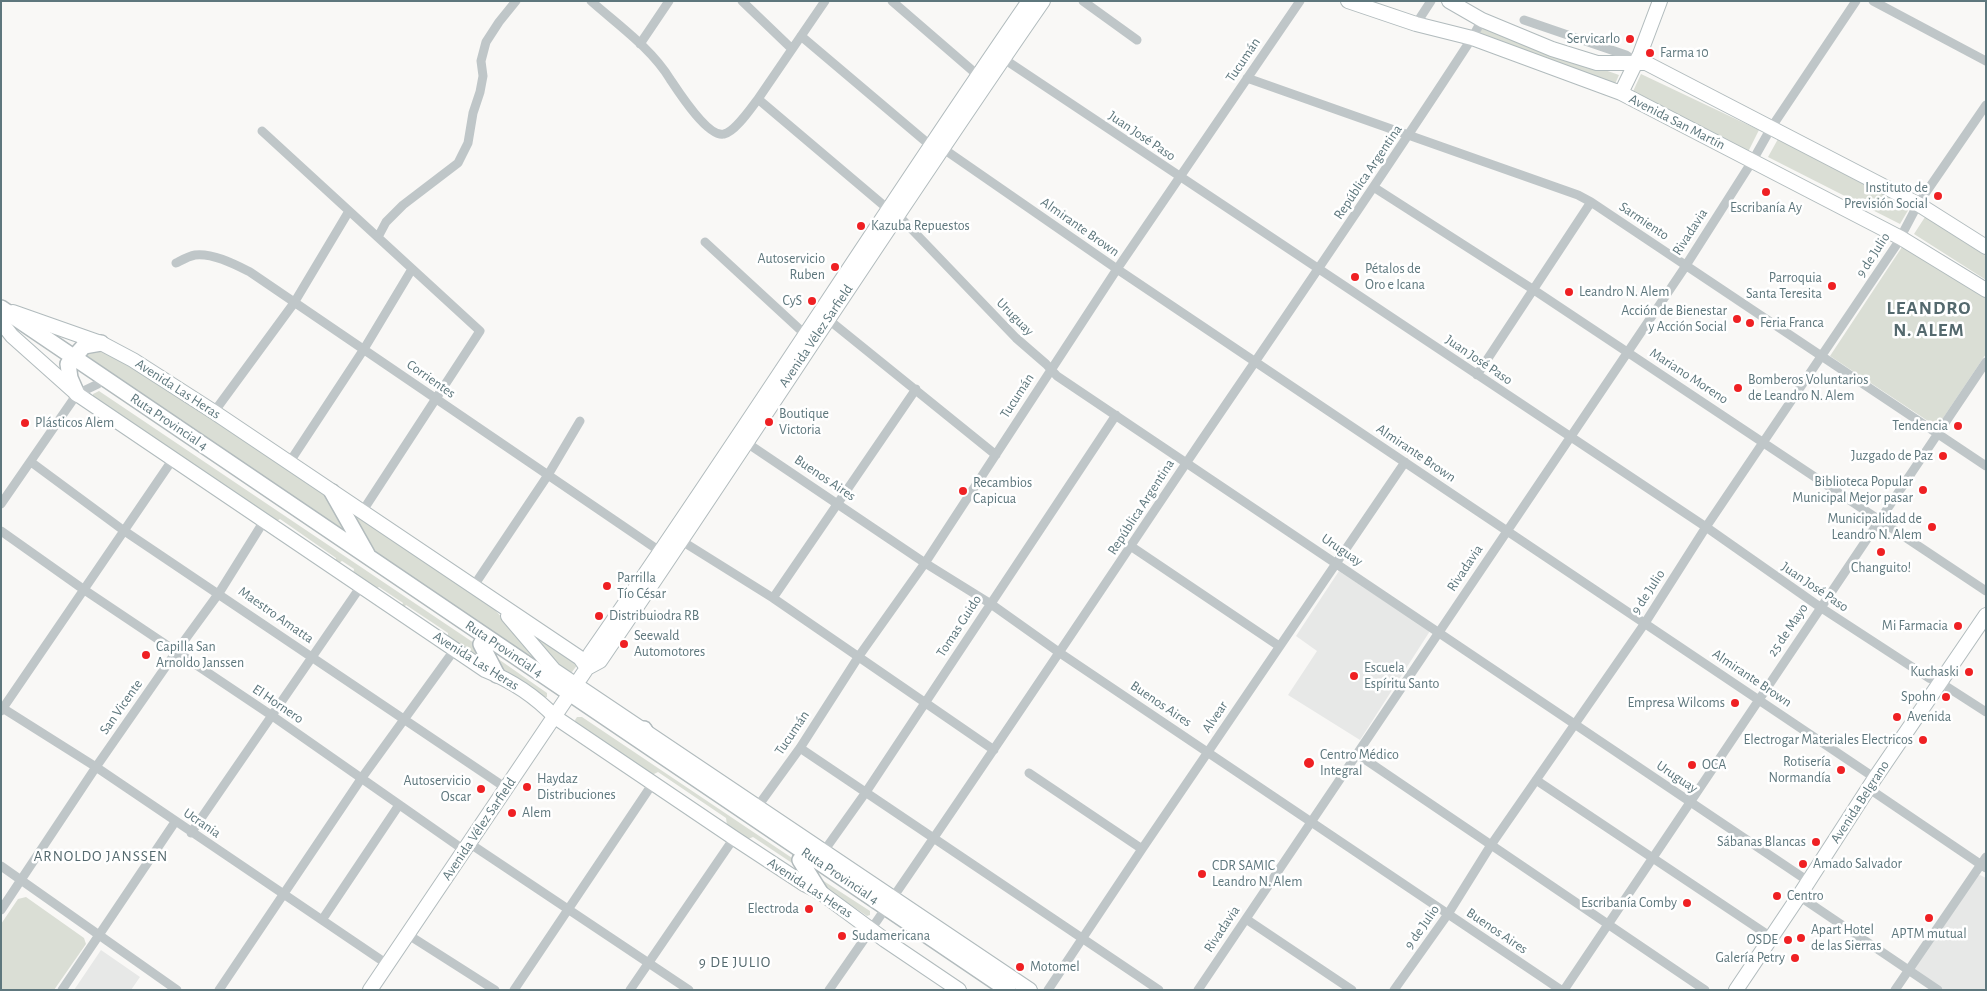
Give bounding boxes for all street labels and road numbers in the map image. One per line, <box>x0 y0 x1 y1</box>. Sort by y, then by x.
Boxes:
street label: Tucumán <box>1222 35 1264 85</box>
street label: Avenida San Martín <box>1626 91 1728 153</box>
street label: Juan José Paso <box>1105 107 1179 165</box>
street label: República Argentina <box>1330 121 1406 223</box>
street label: Almirante Brown <box>1037 194 1123 260</box>
street label: Sarmiento <box>1616 198 1672 244</box>
street label: Rivadavia <box>1669 205 1711 259</box>
street label: 9 de Julio <box>1852 229 1894 281</box>
street label: Avenida Vélez Sarfield <box>775 281 857 391</box>
street label: Uruguay <box>993 295 1037 339</box>
street label: Juan José Paso <box>1442 331 1516 389</box>
street label: Mariano Moreno <box>1647 344 1731 408</box>
street label: Avenida Las Heras <box>132 355 224 423</box>
street label: Corrientes <box>403 356 459 402</box>
street label: Tucumán <box>996 370 1038 422</box>
street label: Ruta Provincial 4 <box>127 390 211 454</box>
street label: Almirante Brown <box>1373 420 1459 486</box>
street label: Buenos Aires <box>791 451 859 505</box>
street label: República Argentina <box>1104 456 1178 558</box>
street label: Uruguay <box>1318 530 1366 570</box>
street label: Rivadavia <box>1443 541 1487 595</box>
street label: Juan José Paso <box>1778 558 1852 616</box>
street label: 9 de Julio <box>1627 566 1669 618</box>
street label: Maestro Amatta <box>235 583 317 647</box>
street label: Tomas Guido <box>933 592 985 660</box>
street label: 25 de Mayo <box>1764 600 1812 660</box>
street label: Ruta Provincial 4 <box>462 617 546 681</box>
street label: Avenida Las Heras <box>430 628 522 694</box>
street label: Almirante Brown <box>1709 645 1795 711</box>
street label: San Vicente <box>96 676 146 738</box>
street label: Buenos Aires <box>1127 677 1195 731</box>
street label: El Hornero <box>249 681 307 727</box>
street label: Alvear <box>1198 698 1232 736</box>
street label: Tucumán <box>771 708 813 758</box>
street label: Uruguay <box>1653 757 1701 797</box>
street label: Avenida Belgrano <box>1827 757 1893 847</box>
street label: Avenida Vélez Sarfield <box>438 774 520 884</box>
street label: Ucrania <box>180 804 224 842</box>
street label: Ruta Provincial 4 <box>798 844 882 908</box>
street label: Avenida Las Heras <box>764 854 856 922</box>
street label: Rivadavia <box>1200 902 1244 956</box>
street label: 9 de Julio <box>1401 902 1443 952</box>
street label: Buenos Aires <box>1463 904 1531 958</box>

